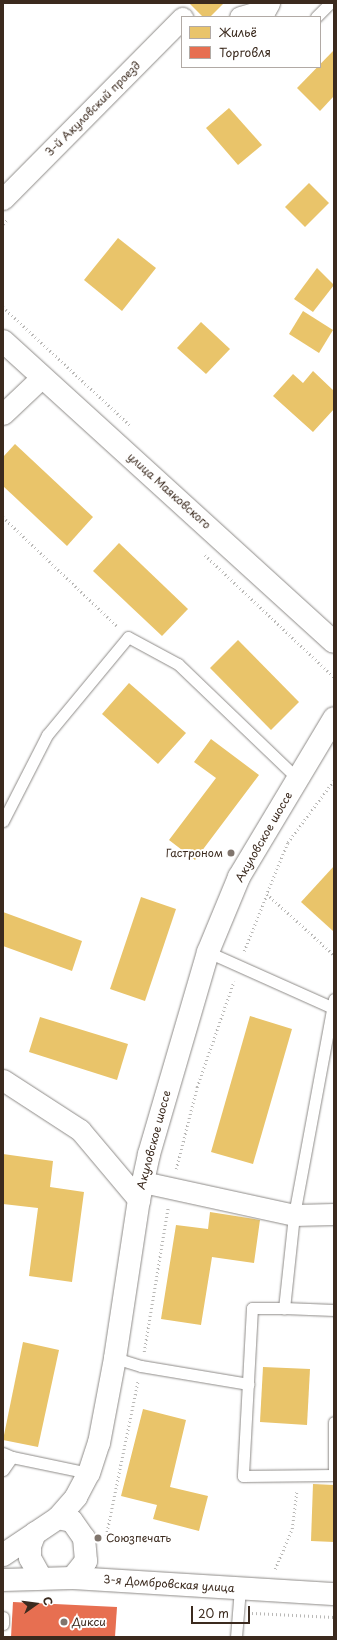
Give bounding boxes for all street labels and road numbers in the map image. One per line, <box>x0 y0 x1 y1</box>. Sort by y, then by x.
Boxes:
street label: 3-й Акуловский проезд <box>43 59 143 159</box>
street label: улица Маяковского <box>125 450 213 532</box>
street label: Акуловское шоссе <box>233 790 295 884</box>
street label: Акуловское шоссе <box>134 1089 174 1191</box>
street label: 3-я Домбровская улица <box>103 1573 235 1595</box>

